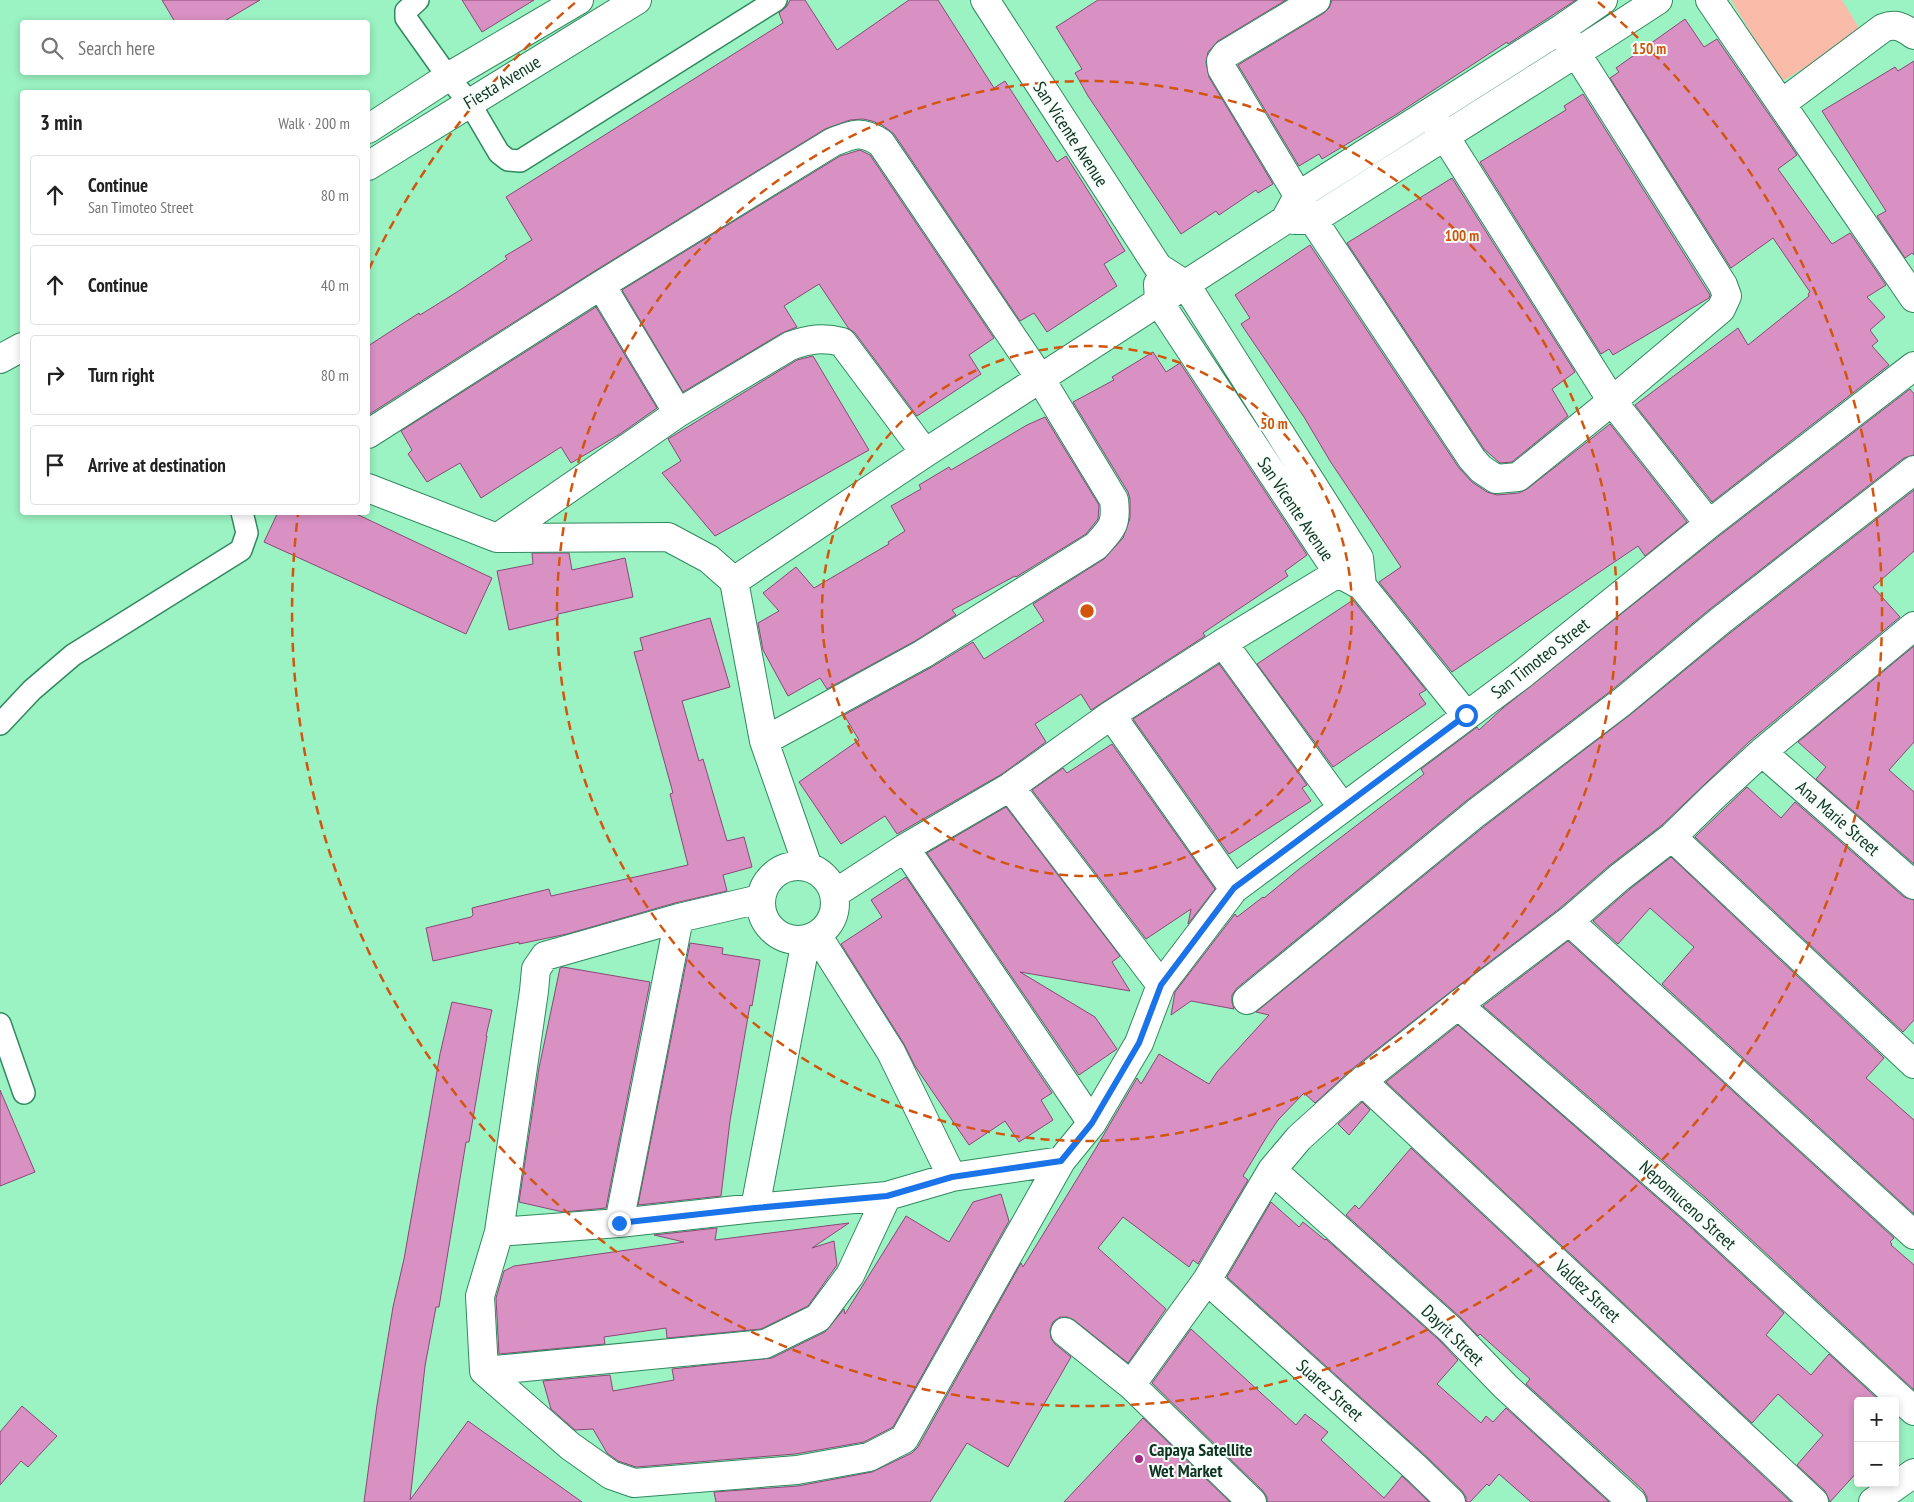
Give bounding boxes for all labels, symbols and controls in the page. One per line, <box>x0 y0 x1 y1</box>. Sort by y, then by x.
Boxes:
search box <box>20 20 370 75</box>
icon: search <box>38 34 66 62</box>
text: Search here <box>78 36 155 60</box>
text: 150 m <box>1632 39 1666 58</box>
street label: Fiesta Avenue <box>459 50 545 114</box>
street label: San Vicente Avenue <box>1028 77 1114 191</box>
text: 3 min <box>40 109 82 136</box>
text: Walk · 200 m <box>278 113 350 133</box>
text: Continue <box>88 173 148 197</box>
icon: ahead <box>41 181 69 209</box>
text: 80 m <box>321 185 349 205</box>
text: San Timoteo Street <box>88 197 193 217</box>
text: 100 m <box>1445 226 1479 245</box>
icon: ahead <box>41 271 69 299</box>
text: Continue <box>88 273 148 297</box>
text: 40 m <box>321 275 349 295</box>
icon: right <box>41 361 69 389</box>
text: Turn right <box>88 363 154 387</box>
text: 80 m <box>321 365 349 385</box>
text: 50 m <box>1260 414 1288 433</box>
icon: arrive <box>41 451 69 479</box>
street label: San Vicente Avenue <box>1253 452 1339 566</box>
text: Arrive at destination <box>88 453 226 477</box>
centre of rings <box>1078 602 1096 620</box>
street label: San Timoteo Street <box>1486 612 1594 704</box>
route start <box>1455 704 1478 727</box>
street label: Ana Marie Street <box>1791 775 1885 861</box>
street label: Nepomuceno Street <box>1635 1155 1741 1255</box>
route end <box>608 1212 631 1235</box>
street label: Valdez Street <box>1550 1254 1626 1327</box>
street label: Dayrit Street <box>1417 1300 1489 1370</box>
street label: Suarez Street <box>1292 1354 1368 1426</box>
map controls <box>1854 1397 1899 1487</box>
button: + <box>1854 1397 1899 1442</box>
place label: Capaya Satellite Wet Market <box>1148 1438 1253 1482</box>
button: − <box>1854 1442 1899 1487</box>
marker: Capaya Satellite Wet Market <box>1133 1453 1145 1465</box>

